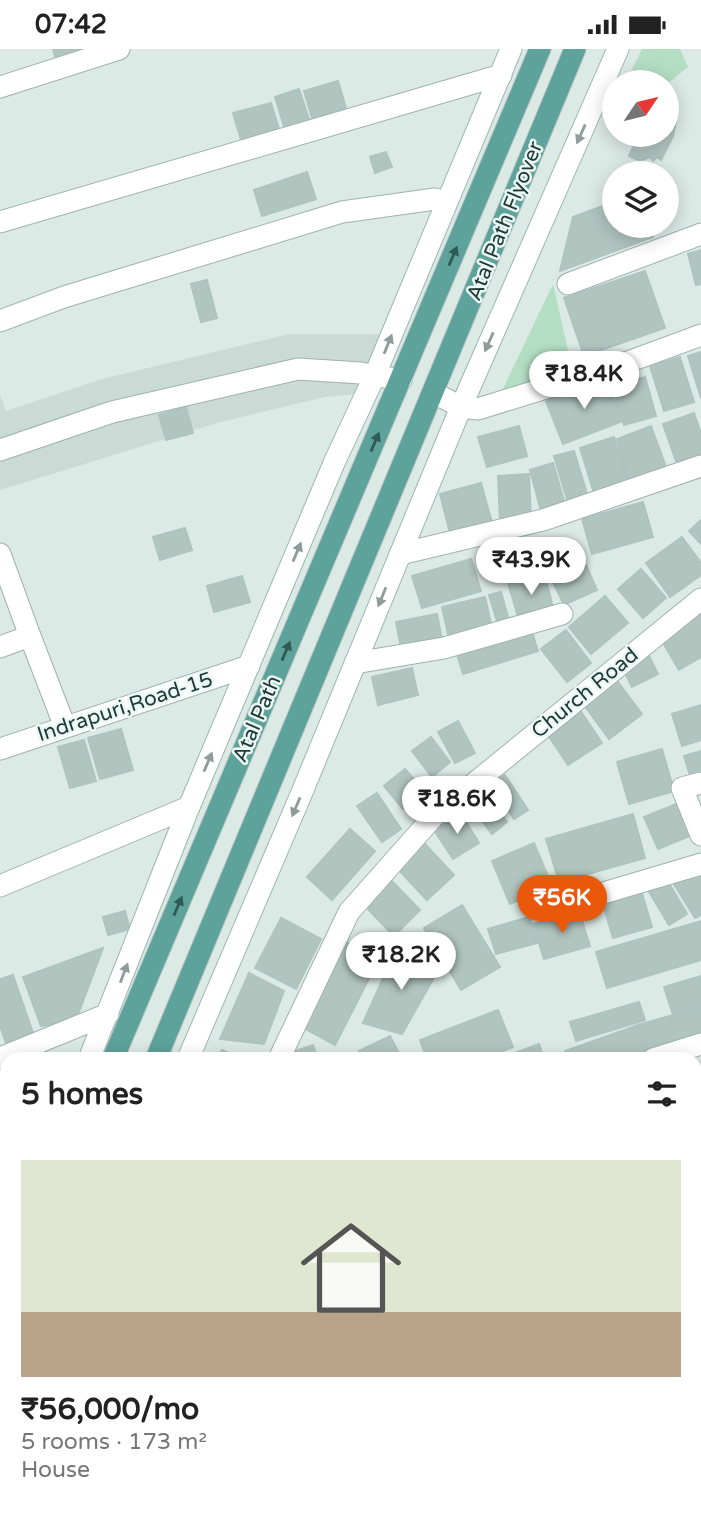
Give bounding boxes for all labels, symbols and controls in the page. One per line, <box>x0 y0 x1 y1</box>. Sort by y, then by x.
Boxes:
text: 07:42 <box>35 9 107 40</box>
north arrow <box>602 70 679 147</box>
map controls <box>602 70 679 238</box>
one-way arrow <box>575 124 587 144</box>
street label: Atal Path Flyover <box>462 138 548 304</box>
button: layers <box>602 161 679 238</box>
one-way arrow <box>448 246 459 267</box>
one-way arrow <box>483 332 495 352</box>
one-way arrow <box>382 333 393 354</box>
pin: ₹18.4K <box>527 351 641 411</box>
text: ₹18.4K <box>545 360 623 388</box>
one-way arrow <box>370 431 381 452</box>
pin: ₹43.9K <box>474 538 588 597</box>
one-way arrow <box>291 542 303 562</box>
text: ₹43.9K <box>492 546 570 574</box>
one-way arrow <box>377 587 388 608</box>
one-way arrow <box>280 641 292 661</box>
street label: Church Road <box>527 642 643 744</box>
street label: Indrapuri,Road-15 <box>34 667 216 747</box>
street label: Atal Path <box>228 672 286 766</box>
one-way arrow <box>203 751 214 772</box>
pin: ₹18.6K <box>400 777 514 836</box>
text: ₹18.6K <box>418 785 496 813</box>
one-way arrow <box>290 797 301 818</box>
pin: ₹56K <box>521 875 603 935</box>
text: ₹56K <box>533 884 591 912</box>
one-way arrow <box>173 895 184 916</box>
pin: ₹18.2K <box>344 933 458 992</box>
text: ₹18.2K <box>362 941 440 969</box>
one-way arrow <box>119 962 130 983</box>
icon: filters <box>643 1075 681 1113</box>
text: 5 homes <box>21 1076 143 1113</box>
icon: home <box>288 1205 414 1331</box>
text: ₹56,000/mo <box>21 1391 199 1428</box>
text: 5 rooms · 173 m² <box>21 1428 207 1456</box>
text: House <box>21 1456 90 1484</box>

